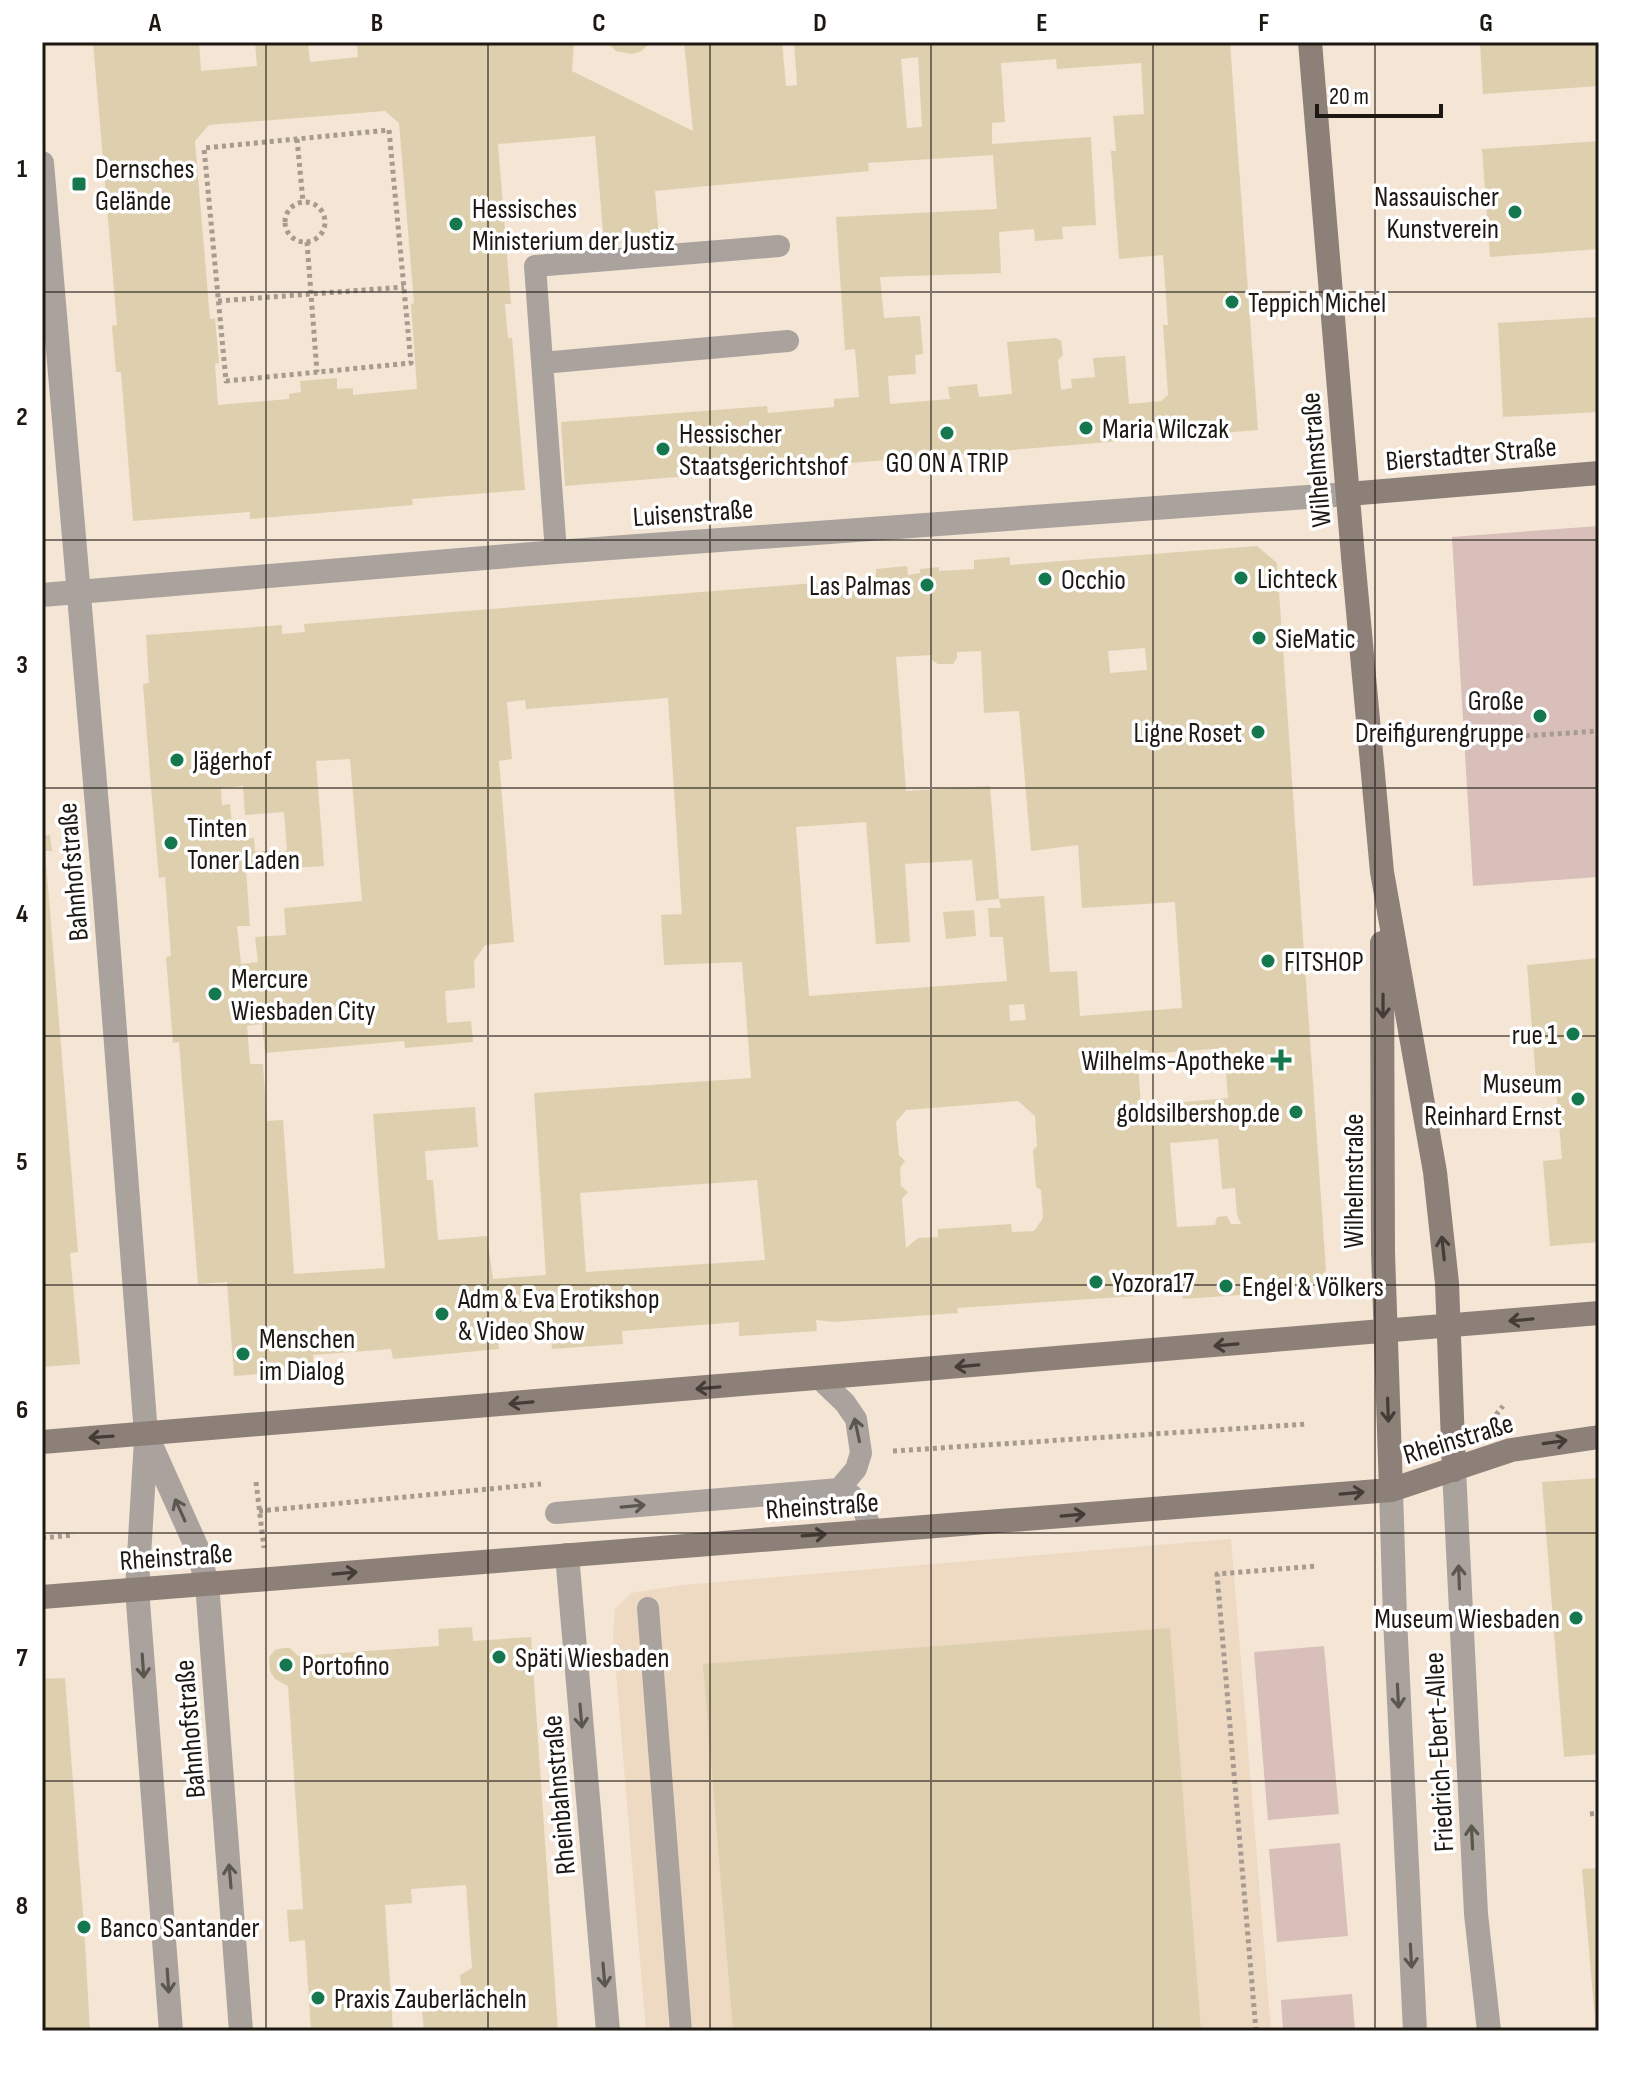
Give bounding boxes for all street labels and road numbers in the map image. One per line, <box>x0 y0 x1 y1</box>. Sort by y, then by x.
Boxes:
street label: Wilhelmstraße <box>1294 391 1339 529</box>
street label: Bierstadter Straße <box>1384 431 1558 478</box>
street label: Luisenstraße <box>632 493 754 534</box>
street label: Bahnhofstraße <box>51 801 96 942</box>
street label: Wilhelmstraße <box>1338 1113 1371 1249</box>
street label: Rheinstraße <box>1399 1407 1517 1472</box>
street label: Rheinstraße <box>764 1486 880 1527</box>
street label: Rheinstraße <box>118 1537 234 1578</box>
street label: Friedrich-Ebert-Allee <box>1418 1651 1461 1853</box>
street label: Bahnhofstraße <box>168 1658 213 1799</box>
street label: Rheinbahnstraße <box>536 1714 583 1876</box>

